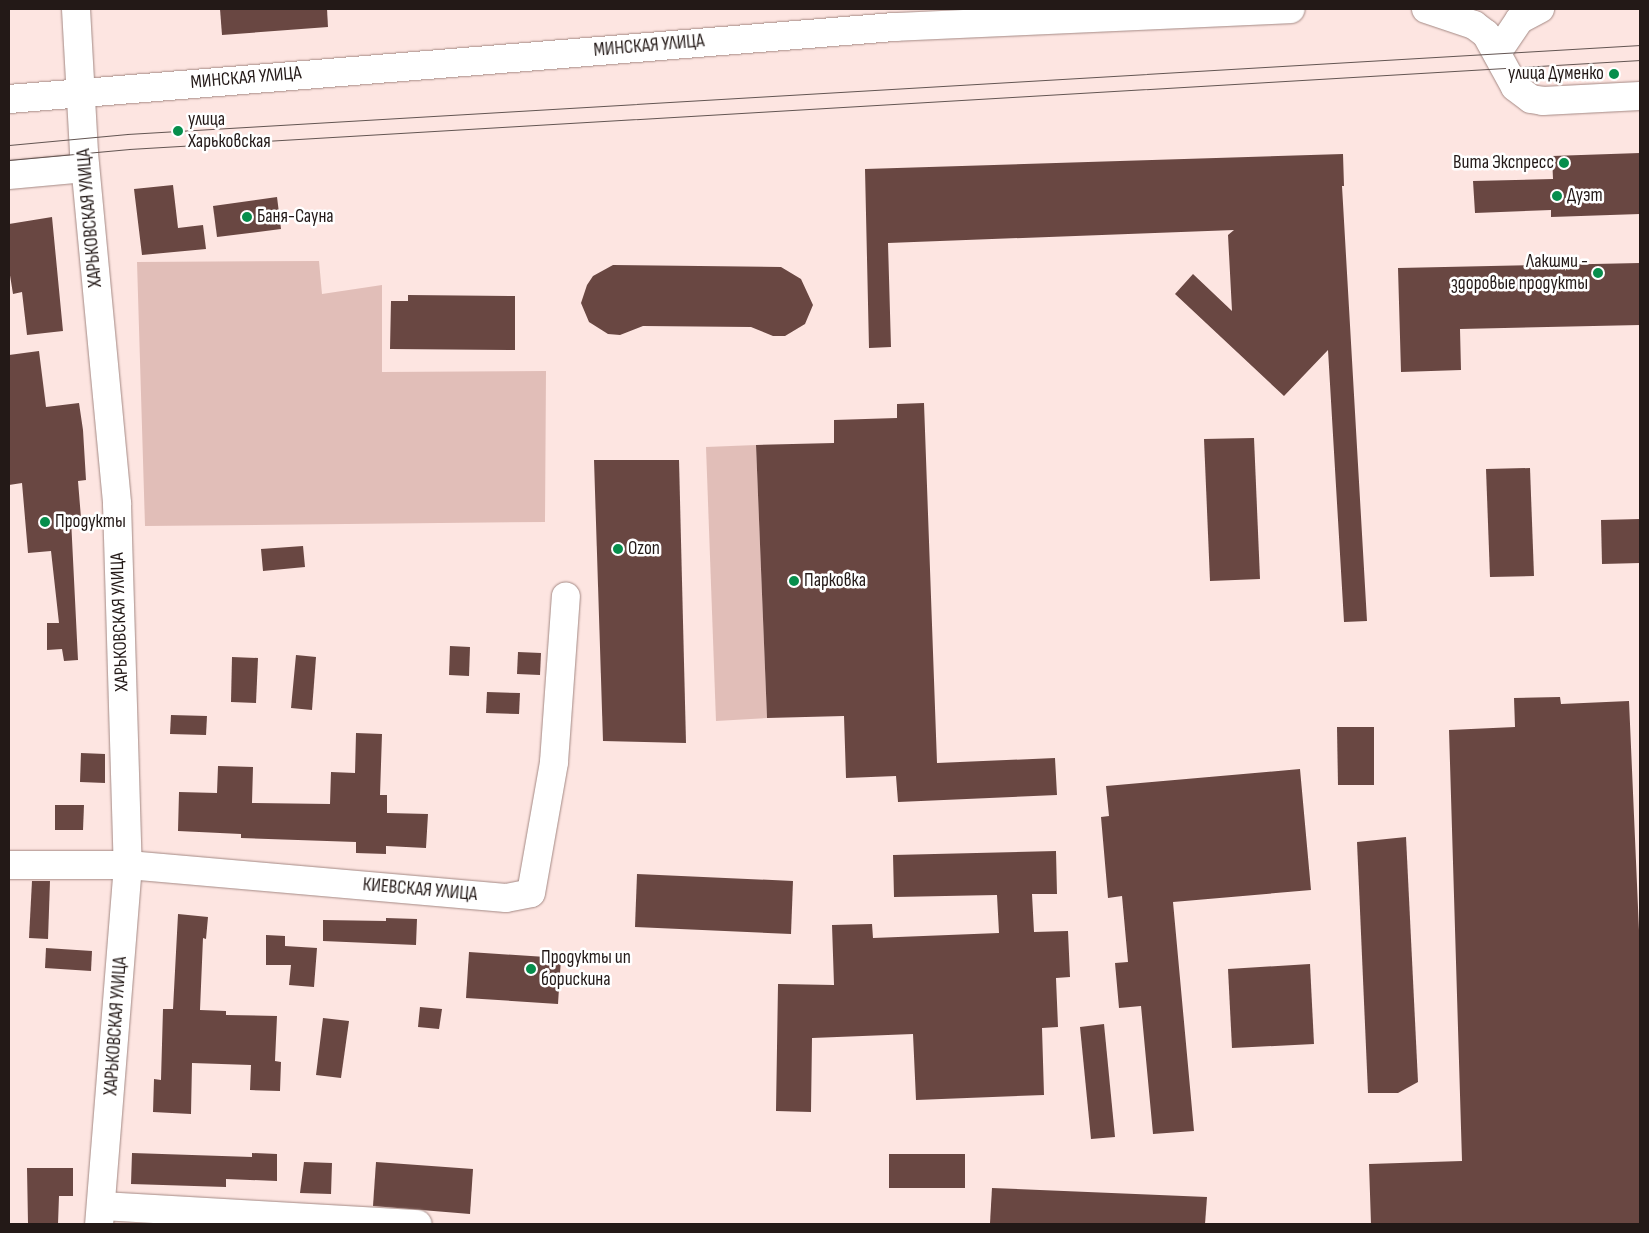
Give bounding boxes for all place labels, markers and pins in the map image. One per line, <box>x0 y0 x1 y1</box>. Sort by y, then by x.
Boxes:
place label: улица Думенко <box>1508 63 1604 85</box>
marker: улица Думенко <box>1608 68 1620 80</box>
place label: улица Харьковская <box>188 109 271 153</box>
marker: улица Харьковская <box>172 125 184 137</box>
place label: Вита Экспресс <box>1453 152 1554 174</box>
marker: Вита Экспресс <box>1558 157 1570 169</box>
place label: Дуэт <box>1567 185 1603 207</box>
marker: Дуэт <box>1551 190 1563 202</box>
place label: Баня-Сауна <box>257 206 334 228</box>
marker: Баня-Сауна <box>241 211 253 223</box>
place label: Лакшми - здоровые продукты <box>1451 251 1588 295</box>
marker: Лакшми - здоровые продукты <box>1592 267 1604 279</box>
place label: Продукты <box>55 511 126 533</box>
marker: Продукты <box>39 516 51 528</box>
place label: Ozon <box>628 538 660 560</box>
marker: Ozon <box>612 543 624 555</box>
place label: Парковка <box>804 570 866 592</box>
marker: Парковка <box>788 575 800 587</box>
place label: Продукты ип борискина <box>541 947 631 991</box>
marker: Продукты ип борискина <box>525 963 537 975</box>

